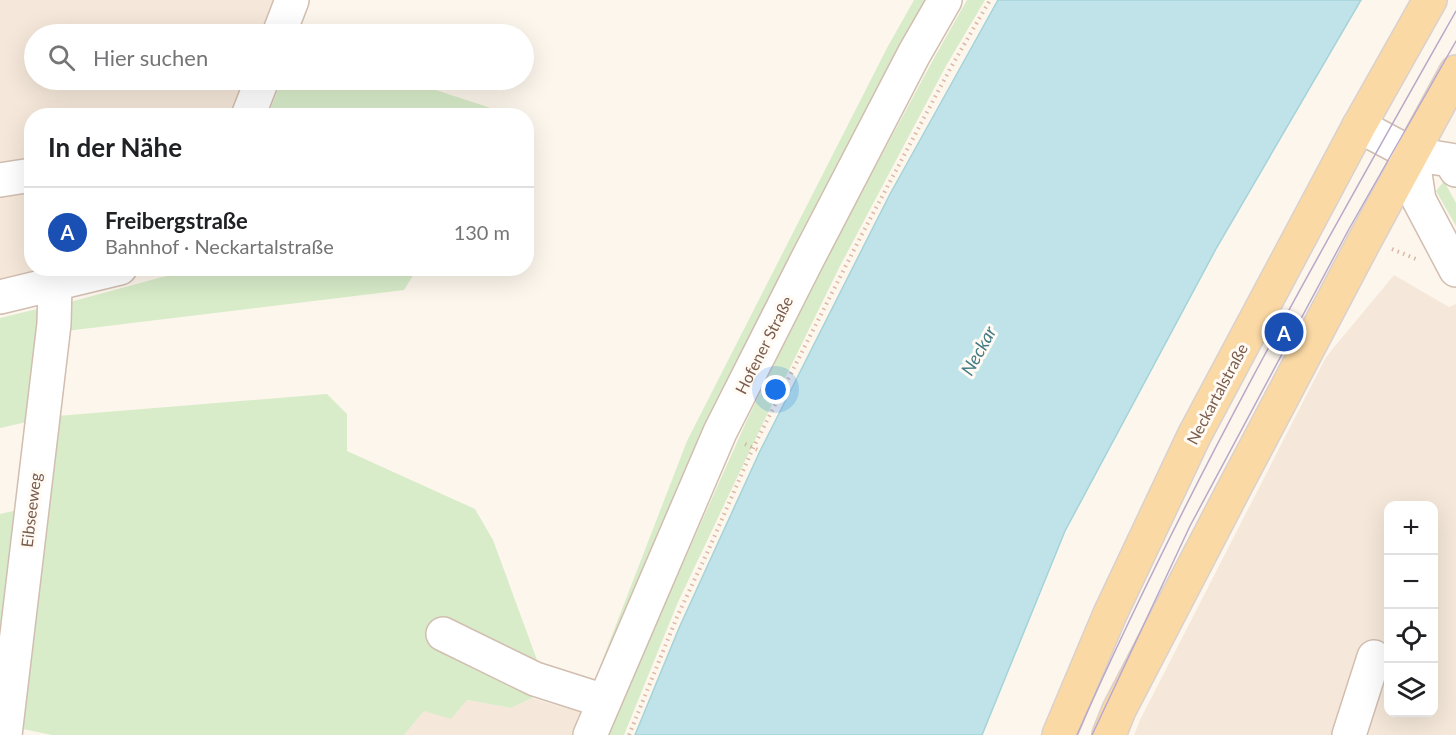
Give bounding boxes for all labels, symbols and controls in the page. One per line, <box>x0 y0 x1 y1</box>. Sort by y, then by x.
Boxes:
search box <box>24 24 534 90</box>
icon: search <box>45 41 78 74</box>
text: Hier suchen <box>93 44 208 71</box>
text: In der Nähe <box>48 131 182 163</box>
text: Freibergstraße <box>105 207 248 234</box>
text: A <box>61 220 74 244</box>
text: 130 m <box>454 220 510 244</box>
text: Bahnhof · Neckartalstraße <box>105 234 334 258</box>
street label: Hofener Straße <box>731 293 796 397</box>
pin: A <box>1264 310 1304 354</box>
water label: Neckar <box>956 321 1001 379</box>
street label: Neckartalstraße <box>1182 340 1251 447</box>
your location <box>761 375 790 404</box>
street label: Eibseeweg <box>17 472 45 548</box>
map controls <box>1384 501 1438 717</box>
button: + <box>1384 501 1438 555</box>
button: − <box>1384 555 1438 609</box>
button: locate <box>1384 609 1438 663</box>
button: layers <box>1384 663 1438 717</box>

